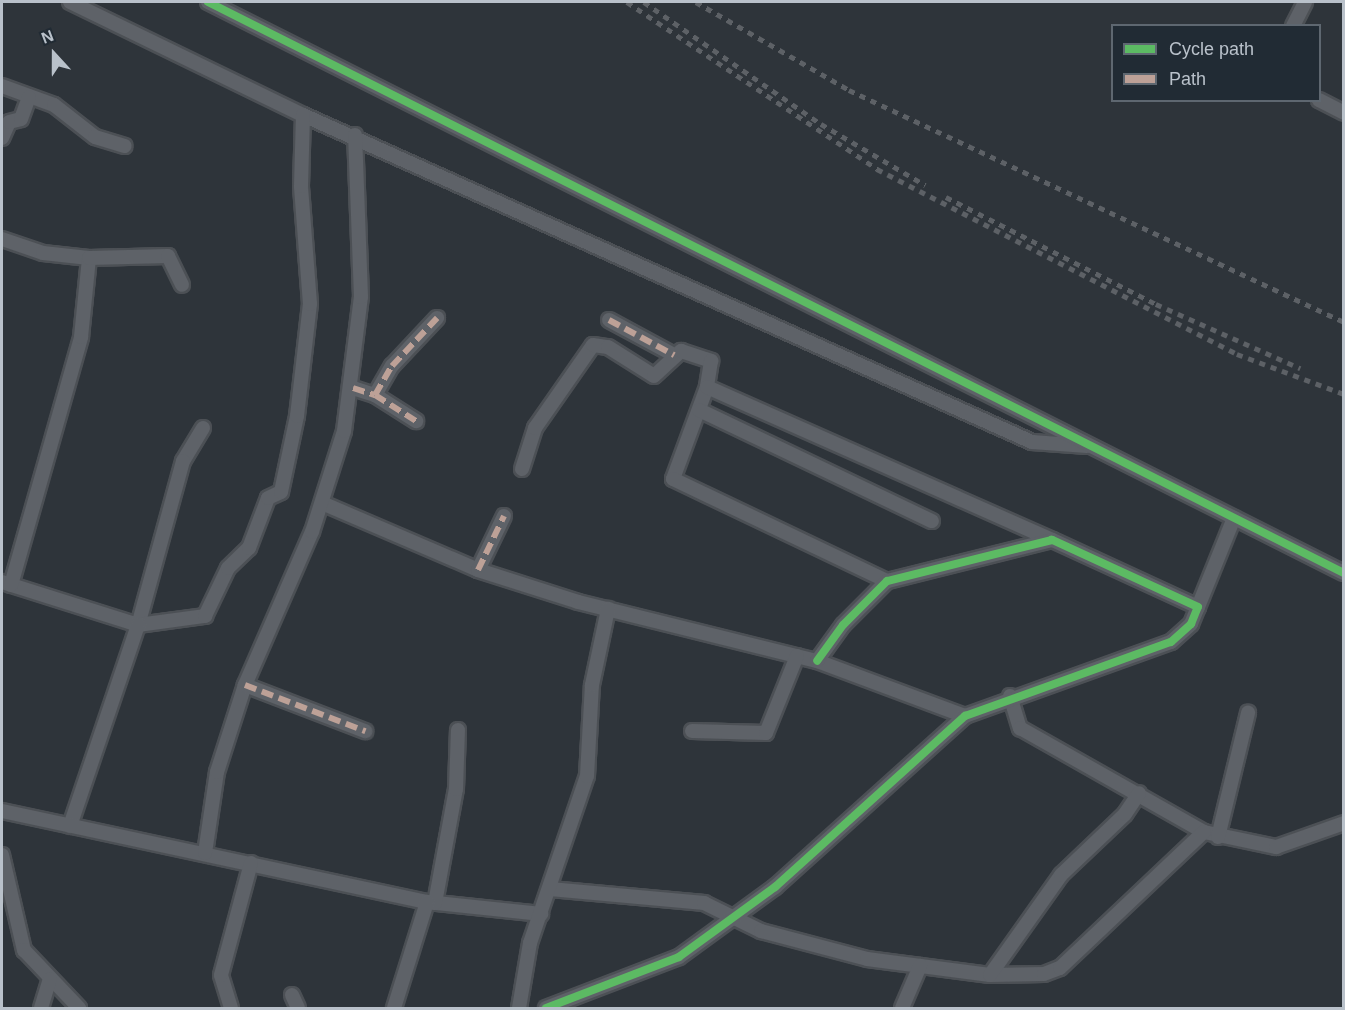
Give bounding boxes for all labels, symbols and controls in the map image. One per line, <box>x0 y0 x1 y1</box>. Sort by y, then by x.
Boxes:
north arrow <box>24 24 84 84</box>
legend <box>1111 24 1321 102</box>
text: N <box>39 27 56 47</box>
text: Cycle path <box>1169 39 1254 59</box>
text: Path <box>1169 69 1206 89</box>

